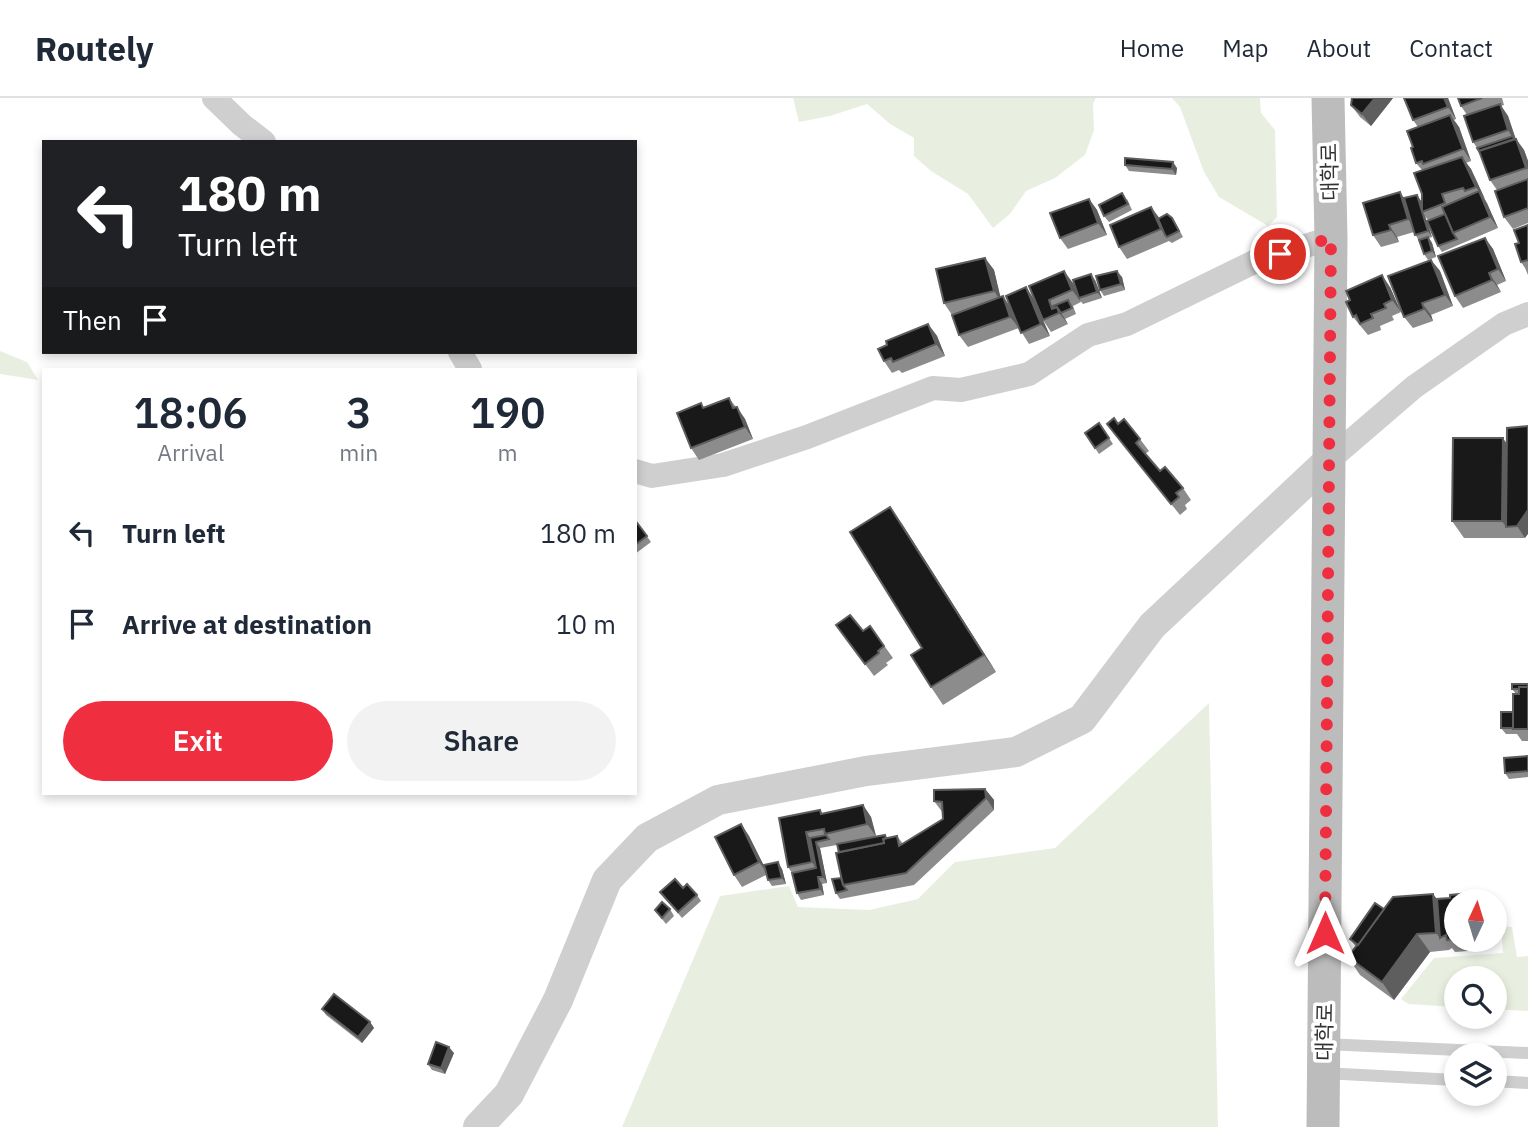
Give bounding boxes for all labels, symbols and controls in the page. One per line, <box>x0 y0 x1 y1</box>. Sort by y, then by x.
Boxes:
text: Routely <box>35 27 154 70</box>
text: Home <box>1120 32 1184 64</box>
text: Map <box>1222 32 1268 64</box>
text: About <box>1306 32 1371 64</box>
text: Contact <box>1409 32 1493 64</box>
street label: 대학로 <box>1314 143 1344 201</box>
text: 180 m <box>178 161 322 224</box>
icon: left <box>63 168 154 259</box>
text: Turn left <box>178 223 298 265</box>
pin <box>1250 224 1310 284</box>
icon: arrive <box>1261 235 1299 273</box>
icon: arrive <box>136 301 174 339</box>
text: Then <box>63 303 122 337</box>
text: 18:06 <box>134 385 248 440</box>
text: 3 <box>346 385 371 440</box>
text: 190 <box>470 385 545 440</box>
text: Arrival <box>157 437 224 467</box>
text: min <box>339 437 378 467</box>
text: m <box>498 437 518 467</box>
icon: left <box>63 514 101 552</box>
text: Turn left <box>122 516 225 550</box>
text: 180 m <box>540 516 616 550</box>
icon: arrive <box>63 605 101 643</box>
text: Arrive at destination <box>122 607 372 641</box>
text: 10 m <box>556 607 616 641</box>
button: Exit <box>63 701 333 781</box>
button: Share <box>347 701 616 781</box>
north arrow <box>1444 889 1507 952</box>
map controls <box>1444 889 1507 1106</box>
position arrow <box>1288 896 1362 970</box>
button: search <box>1444 966 1507 1029</box>
street label: 대학로 <box>1309 1003 1339 1061</box>
button: layers <box>1444 1043 1507 1106</box>

